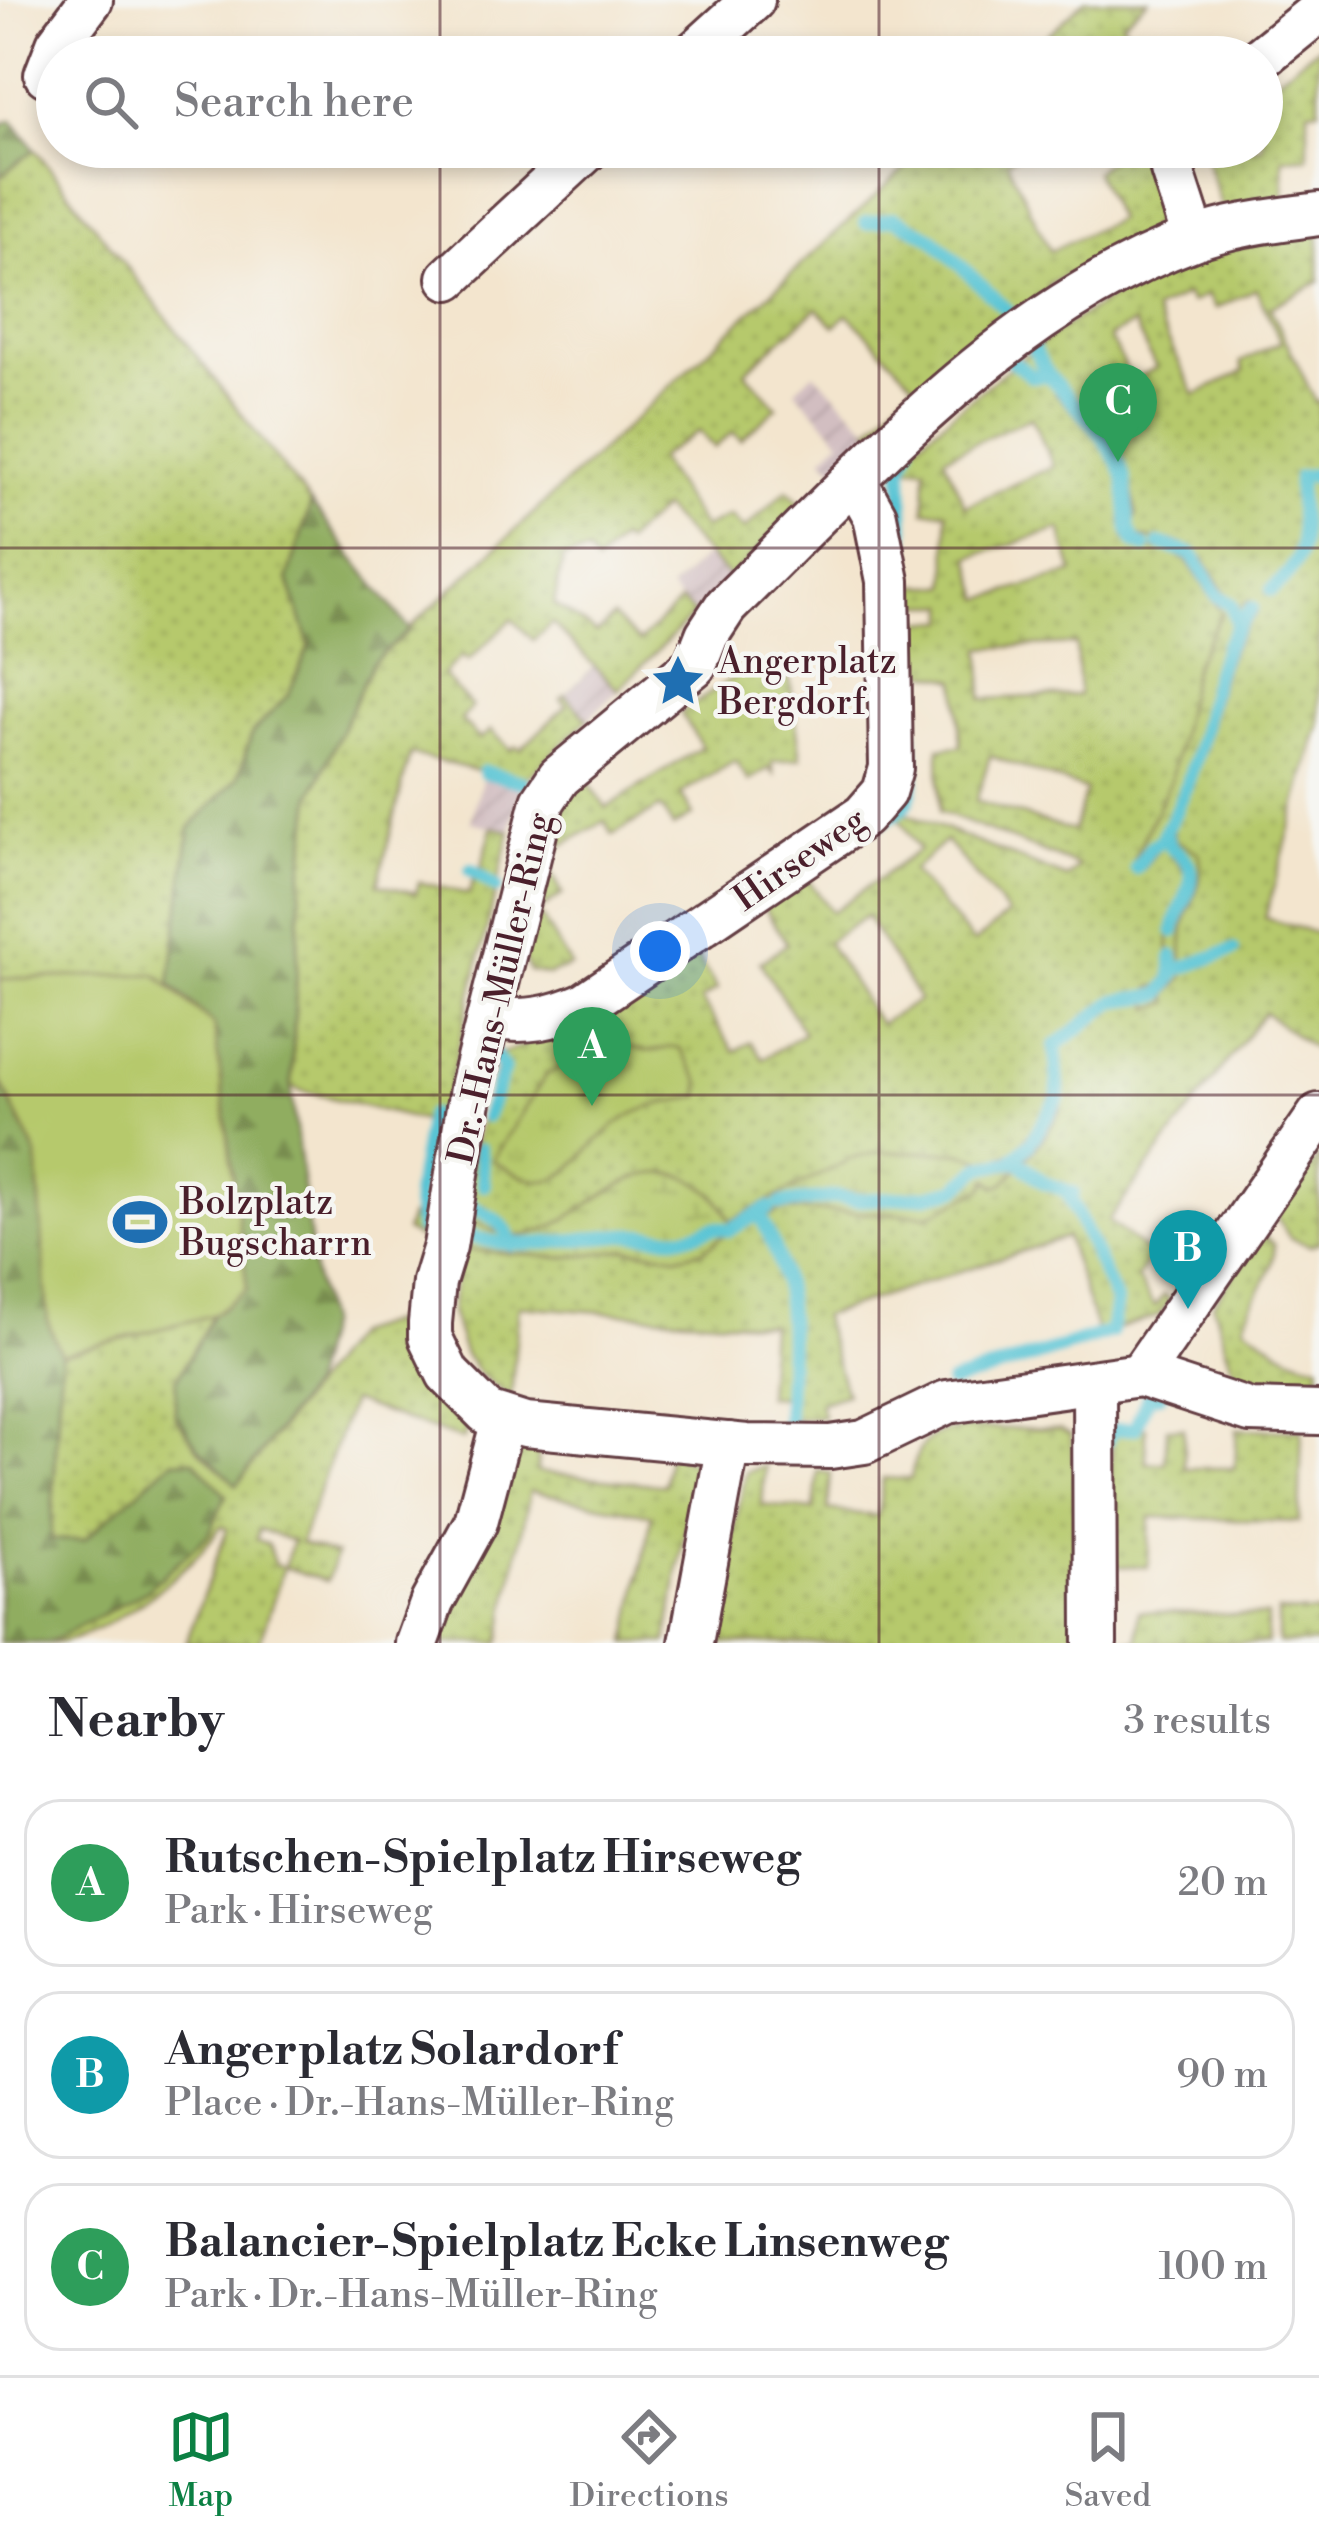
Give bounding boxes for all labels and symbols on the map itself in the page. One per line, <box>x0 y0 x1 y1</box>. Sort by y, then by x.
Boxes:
pin: C <box>1079 363 1157 462</box>
place label: Angerplatz Bergdorf <box>717 640 897 726</box>
place icon: Angerplatz Bergdorf <box>649 652 707 710</box>
street label: Hirseweg <box>725 798 876 922</box>
street label: Dr.-Hans-Müller-Ring <box>439 808 564 1169</box>
your location <box>630 921 690 981</box>
pin: A <box>553 1007 631 1106</box>
place label: Bolzplatz Bugscharrn <box>179 1181 372 1267</box>
sports icon: Bolzplatz Bugscharrn <box>111 1193 169 1251</box>
pin: B <box>1149 1210 1227 1309</box>

